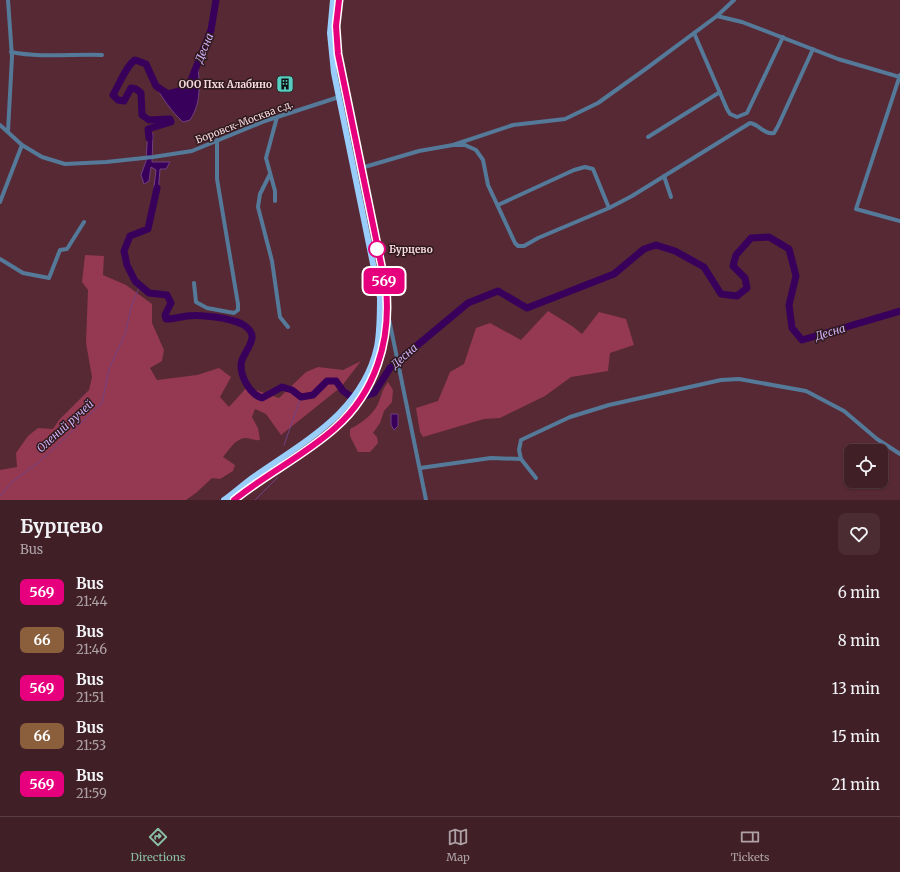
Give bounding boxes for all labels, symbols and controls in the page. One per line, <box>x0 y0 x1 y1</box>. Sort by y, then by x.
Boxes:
water label: Десна <box>191 31 216 66</box>
building icon: ООО Пхк Алабино <box>275 74 295 94</box>
place label: ООО Пхк Алабино <box>179 78 272 91</box>
street label: Боровск-Москва с.д. <box>193 97 295 147</box>
marker: Бурцево <box>368 240 386 258</box>
place label: Бурцево <box>389 243 433 256</box>
line badge: 569 <box>361 268 407 294</box>
text: 569 <box>372 272 396 290</box>
water label: Десна <box>812 321 847 343</box>
water label: Десна <box>387 341 420 372</box>
water label: Олений ручей <box>34 397 96 455</box>
map controls <box>844 444 888 488</box>
button: locate <box>844 444 888 488</box>
button: heart <box>838 513 880 555</box>
text: Бурцево <box>20 514 103 538</box>
text: Bus <box>20 541 43 558</box>
text: Bus <box>76 574 104 593</box>
text: 569 <box>30 583 54 601</box>
text: 6 min <box>838 583 880 602</box>
text: 21:44 <box>76 593 107 610</box>
text: Bus <box>76 622 104 641</box>
text: 66 <box>33 631 51 649</box>
text: 8 min <box>838 631 880 650</box>
text: 21:46 <box>76 641 107 658</box>
text: Bus <box>76 670 104 689</box>
text: 569 <box>30 679 54 697</box>
text: 13 min <box>832 679 880 698</box>
text: 21:51 <box>76 689 105 706</box>
text: Bus <box>76 718 104 737</box>
text: 66 <box>33 727 51 745</box>
text: 15 min <box>832 727 880 746</box>
text: 21:53 <box>76 737 106 754</box>
text: Bus <box>76 766 104 785</box>
text: 569 <box>30 775 54 793</box>
text: 21 min <box>832 775 880 794</box>
text: 21:59 <box>76 785 107 802</box>
tab: Directions <box>130 826 185 864</box>
tab: Map <box>446 826 470 864</box>
tab: Tickets <box>731 826 770 864</box>

